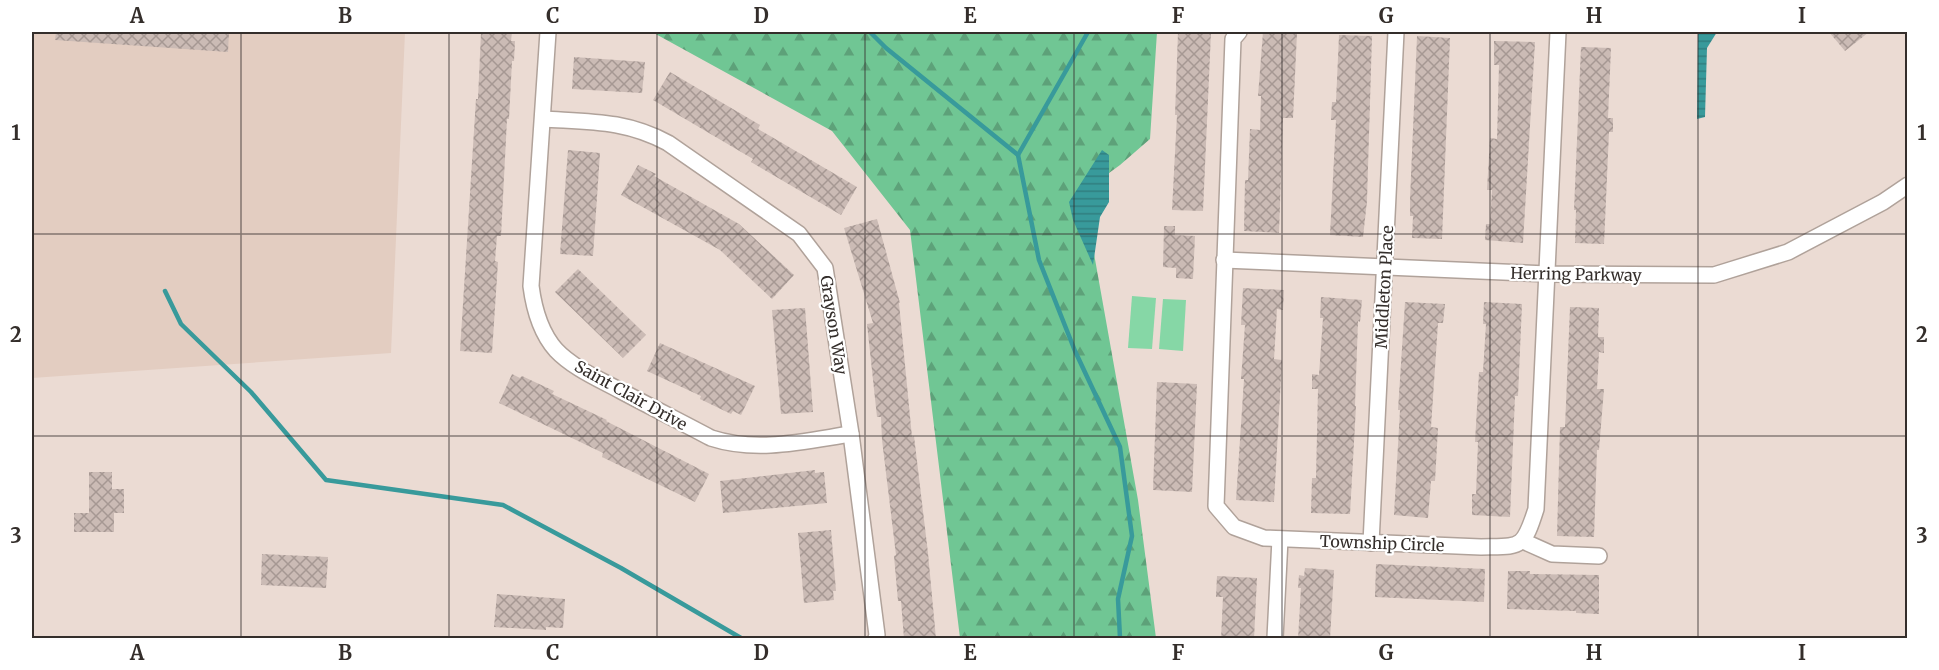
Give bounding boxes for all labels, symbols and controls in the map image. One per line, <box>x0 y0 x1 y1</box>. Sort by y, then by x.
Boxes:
text: A <box>129 3 145 28</box>
text: B <box>338 3 352 28</box>
text: C <box>546 3 560 28</box>
text: D <box>753 3 769 28</box>
text: E <box>963 3 977 28</box>
text: F <box>1172 3 1185 28</box>
text: G <box>1379 3 1394 28</box>
text: H <box>1586 3 1602 28</box>
text: I <box>1798 3 1806 28</box>
text: 1 <box>11 120 21 145</box>
text: 1 <box>1917 120 1927 145</box>
street label: Middleton Place <box>1371 225 1397 349</box>
street label: Herring Parkway <box>1510 263 1642 285</box>
street label: Grayson Way <box>816 274 852 377</box>
text: 2 <box>10 322 22 347</box>
text: 2 <box>1916 322 1928 347</box>
street label: Saint Clair Drive <box>571 356 691 434</box>
text: 3 <box>10 523 22 548</box>
text: 3 <box>1916 523 1928 548</box>
street label: Township Circle <box>1319 531 1445 555</box>
text: A <box>129 640 145 665</box>
text: B <box>338 640 352 665</box>
text: C <box>546 640 560 665</box>
text: D <box>753 640 769 665</box>
text: E <box>963 640 977 665</box>
text: F <box>1172 640 1185 665</box>
text: G <box>1379 640 1394 665</box>
text: H <box>1586 640 1602 665</box>
text: I <box>1798 640 1806 665</box>

